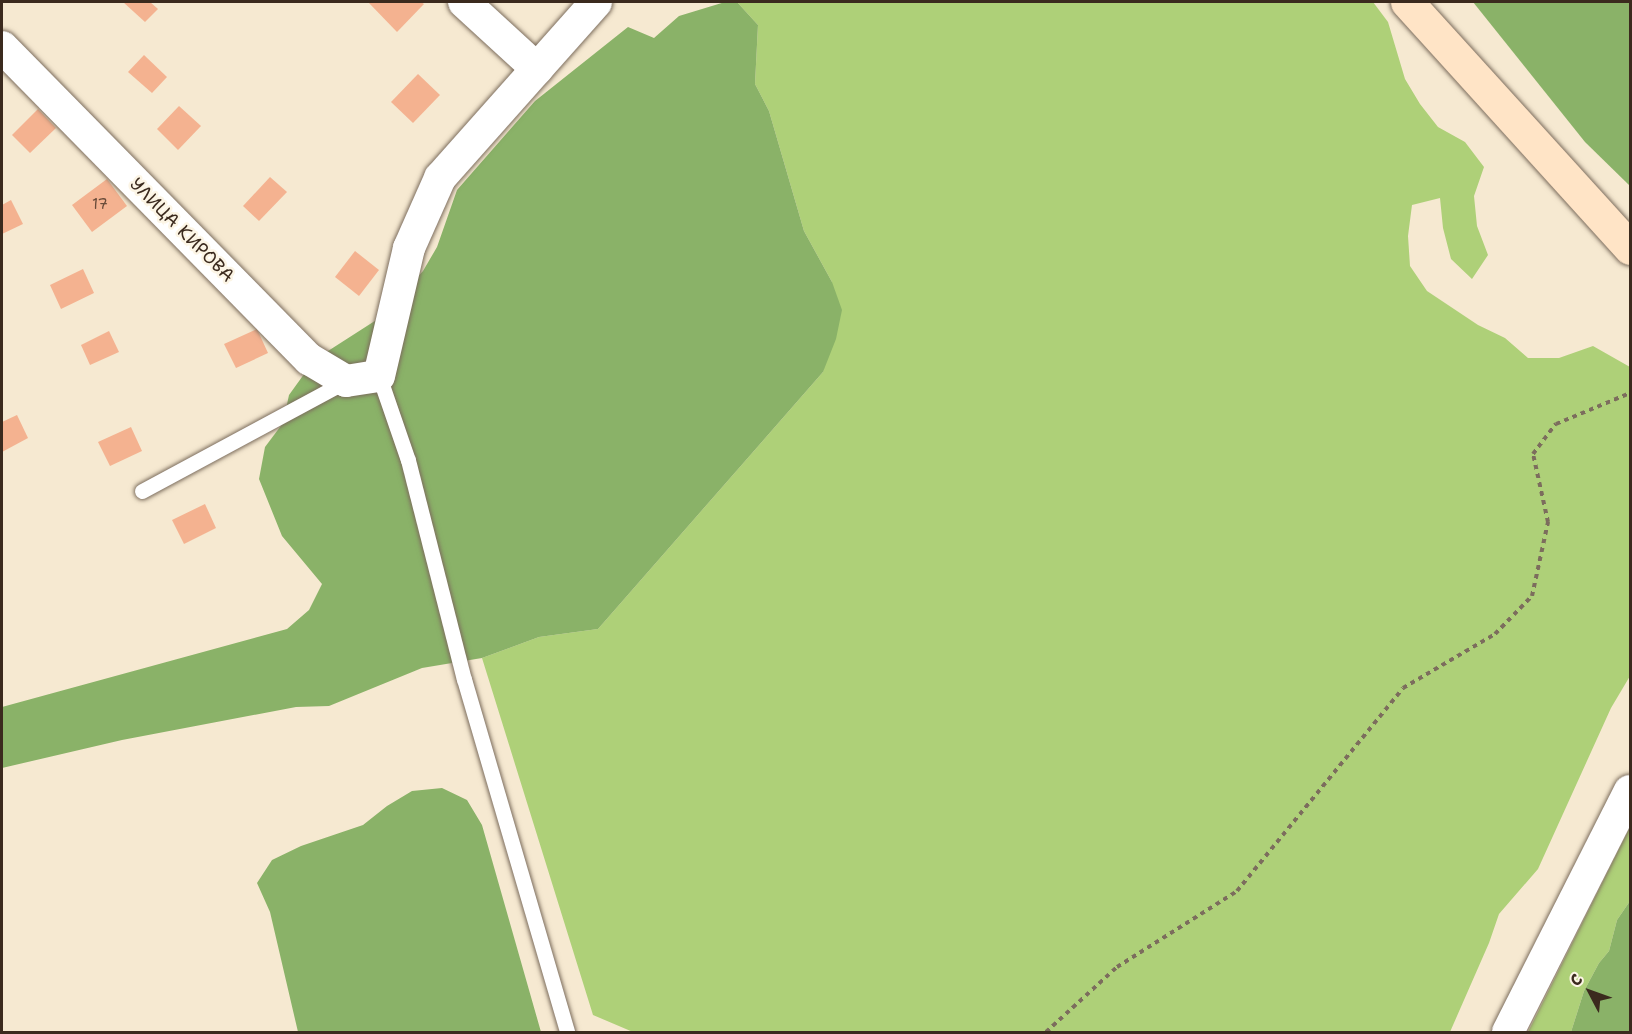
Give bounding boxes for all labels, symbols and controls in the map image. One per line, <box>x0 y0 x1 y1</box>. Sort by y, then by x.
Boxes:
street label: УЛИЦА КИРОВА <box>125 173 239 287</box>
house number: 17 <box>92 196 108 214</box>
north arrow <box>1560 962 1620 1022</box>
text: С <box>1565 969 1587 990</box>

